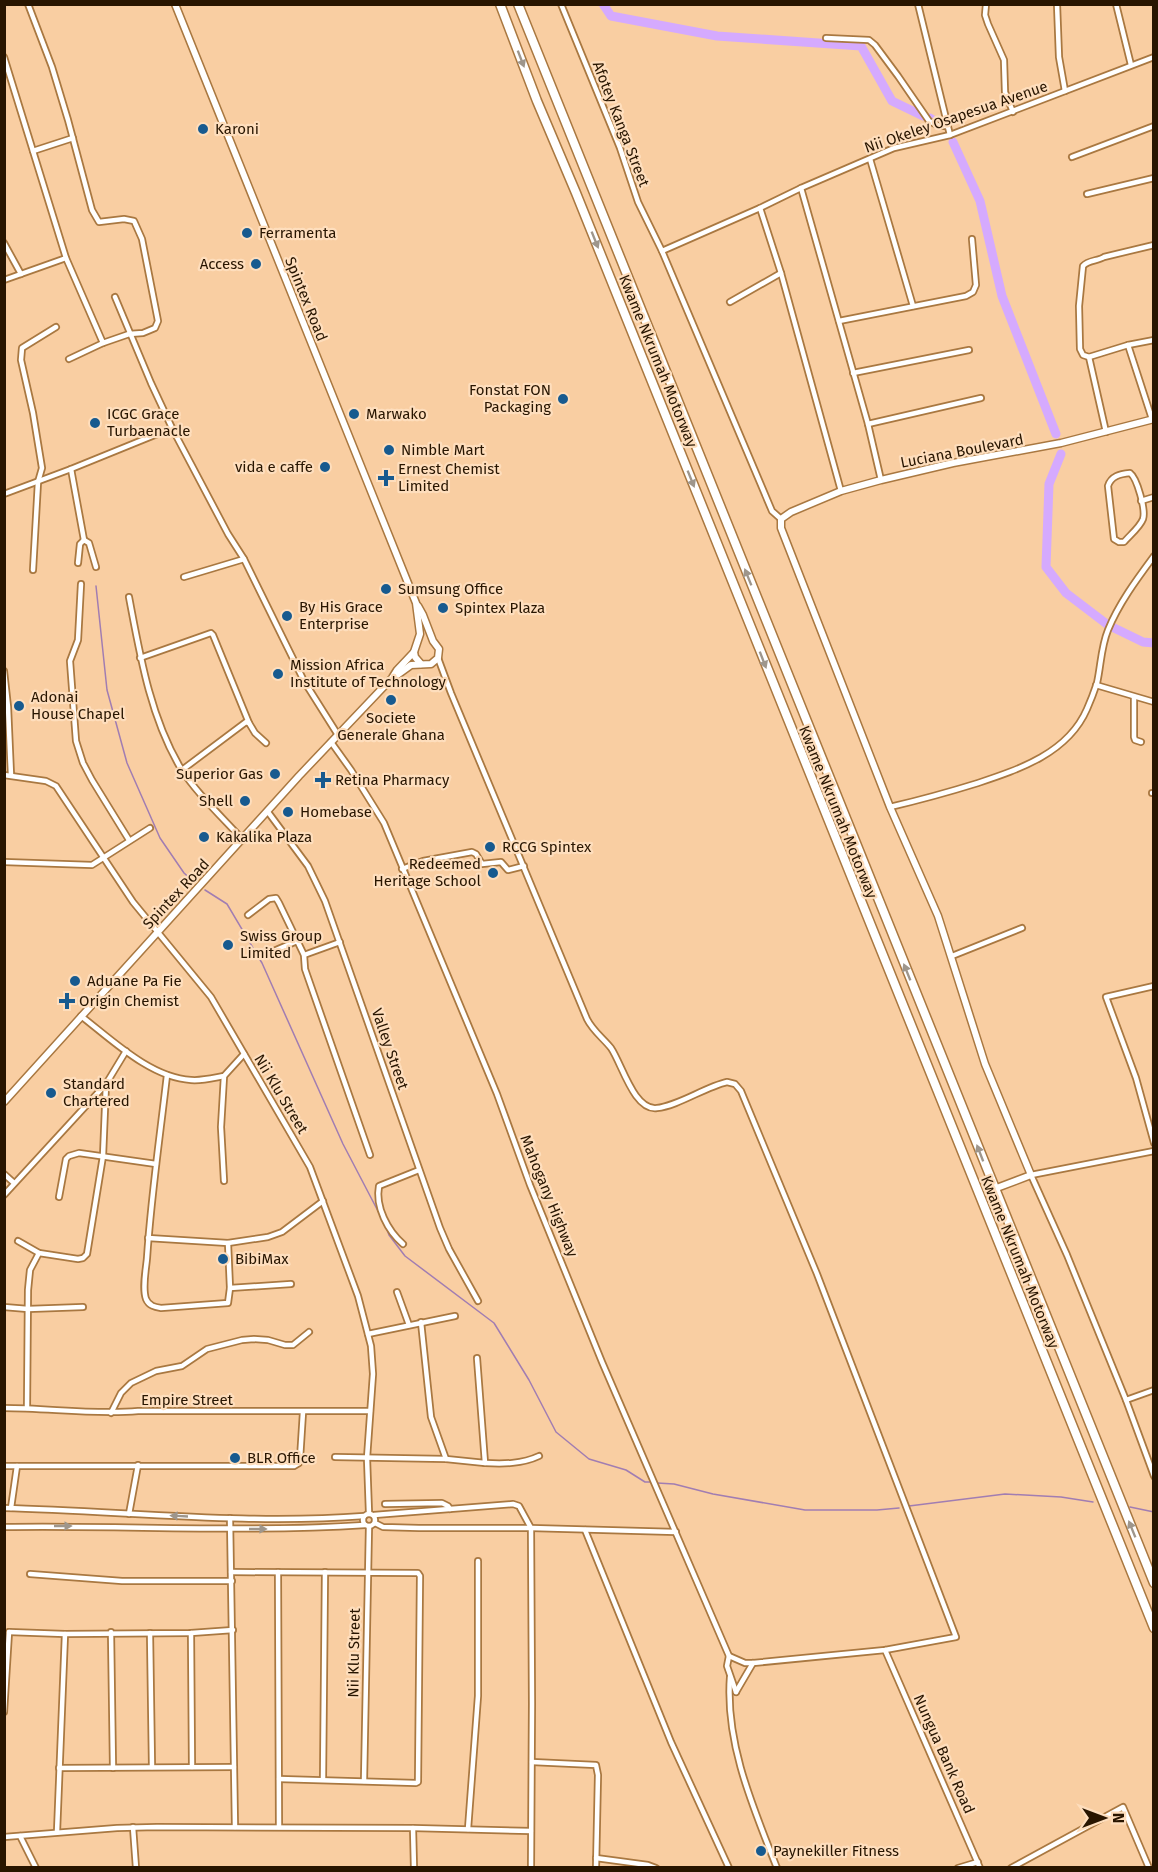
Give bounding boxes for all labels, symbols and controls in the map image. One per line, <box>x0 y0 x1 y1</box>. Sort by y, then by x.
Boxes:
one-way arrow <box>517 50 527 68</box>
street label: Afotey Kanga Street <box>589 59 653 190</box>
street label: Nii Okeley Osapesua Avenue <box>862 77 1050 157</box>
place label: Karoni <box>215 120 259 138</box>
marker: Karoni <box>196 122 210 136</box>
place label: Ferramenta <box>259 224 337 242</box>
marker: Ferramenta <box>240 226 254 240</box>
one-way arrow <box>590 231 600 249</box>
street label: Spintex Road <box>281 254 331 344</box>
place label: Access <box>200 255 244 273</box>
marker: Access <box>249 257 263 271</box>
street label: Kwame Nkrumah Motorway <box>615 272 701 451</box>
place label: Fonstat FON Packaging <box>469 381 551 416</box>
marker: Fonstat FON Packaging <box>556 392 570 406</box>
place label: ICGC Grace Turbaenacle <box>107 405 190 440</box>
place label: Marwako <box>366 405 427 423</box>
marker: Marwako <box>347 407 361 421</box>
marker: ICGC Grace Turbaenacle <box>88 416 102 430</box>
street label: Luciana Boulevard <box>899 430 1025 472</box>
place label: Nimble Mart <box>401 441 485 459</box>
marker: Nimble Mart <box>382 443 396 457</box>
place label: vida e caffe <box>235 458 313 476</box>
marker: vida e caffe <box>318 460 332 474</box>
place label: Ernest Chemist Limited <box>398 460 500 495</box>
marker: Ernest Chemist Limited <box>379 471 393 485</box>
one-way arrow <box>686 471 696 489</box>
one-way arrow <box>743 568 752 586</box>
place label: Sumsung Office <box>398 580 503 598</box>
marker: Sumsung Office <box>379 582 393 596</box>
place label: By His Grace Enterprise <box>299 598 383 633</box>
place label: Spintex Plaza <box>455 599 545 617</box>
marker: Spintex Plaza <box>436 601 450 615</box>
marker: By His Grace Enterprise <box>280 609 294 623</box>
one-way arrow <box>759 651 769 669</box>
place label: Mission Africa Institute of Technology <box>290 656 447 691</box>
marker: Mission Africa Institute of Technology <box>271 667 285 681</box>
place label: Adonai House Chapel <box>31 688 125 723</box>
marker: Societe Generale Ghana <box>384 693 398 707</box>
marker: Adonai House Chapel <box>12 699 26 713</box>
place label: Societe Generale Ghana <box>337 709 445 744</box>
street label: Kwame Nkrumah Motorway <box>795 723 881 902</box>
place label: Superior Gas <box>176 765 263 783</box>
marker: Superior Gas <box>268 767 282 781</box>
place label: Retina Pharmacy <box>335 771 450 789</box>
marker: Retina Pharmacy <box>316 773 330 787</box>
place label: Shell <box>199 792 234 810</box>
marker: Shell <box>238 794 252 808</box>
place label: Homebase <box>300 803 372 821</box>
marker: Homebase <box>281 805 295 819</box>
place label: Kakalika Plaza <box>216 828 312 846</box>
marker: Kakalika Plaza <box>197 830 211 844</box>
place label: RCCG Spintex <box>502 838 592 856</box>
marker: RCCG Spintex <box>483 840 497 854</box>
street label: Spintex Road <box>139 855 213 933</box>
place label: Redeemed Heritage School <box>374 855 482 890</box>
marker: Redeemed Heritage School <box>486 866 500 880</box>
place label: Swiss Group Limited <box>240 927 322 962</box>
marker: Swiss Group Limited <box>221 938 235 952</box>
one-way arrow <box>902 963 911 981</box>
place label: Aduane Pa Fie <box>87 972 182 990</box>
marker: Aduane Pa Fie <box>68 974 82 988</box>
place label: Origin Chemist <box>79 992 180 1010</box>
marker: Origin Chemist <box>60 994 74 1008</box>
street label: Valley Street <box>368 1006 412 1092</box>
street label: Nii Klu Street <box>250 1051 312 1137</box>
place label: Standard Chartered <box>63 1075 130 1110</box>
marker: Standard Chartered <box>44 1086 58 1100</box>
street label: Mahogany Highway <box>516 1132 582 1260</box>
one-way arrow <box>975 1144 984 1162</box>
street label: Kwame Nkrumah Motorway <box>977 1173 1063 1352</box>
place label: BibiMax <box>235 1250 289 1268</box>
marker: BibiMax <box>216 1252 230 1266</box>
street label: Empire Street <box>141 1391 234 1409</box>
place label: BLR Office <box>247 1449 316 1467</box>
marker: BLR Office <box>228 1451 242 1465</box>
one-way arrow <box>170 1511 189 1520</box>
one-way arrow <box>1127 1519 1137 1537</box>
one-way arrow <box>53 1521 72 1531</box>
one-way arrow <box>248 1524 267 1534</box>
street label: Nii Klu Street <box>344 1608 364 1698</box>
street label: Nungua Bank Road <box>910 1692 978 1816</box>
north arrow <box>1074 1788 1134 1848</box>
text: N <box>1109 1813 1128 1823</box>
place label: Paynekiller Fitness <box>773 1842 899 1860</box>
marker: Paynekiller Fitness <box>754 1844 768 1858</box>

